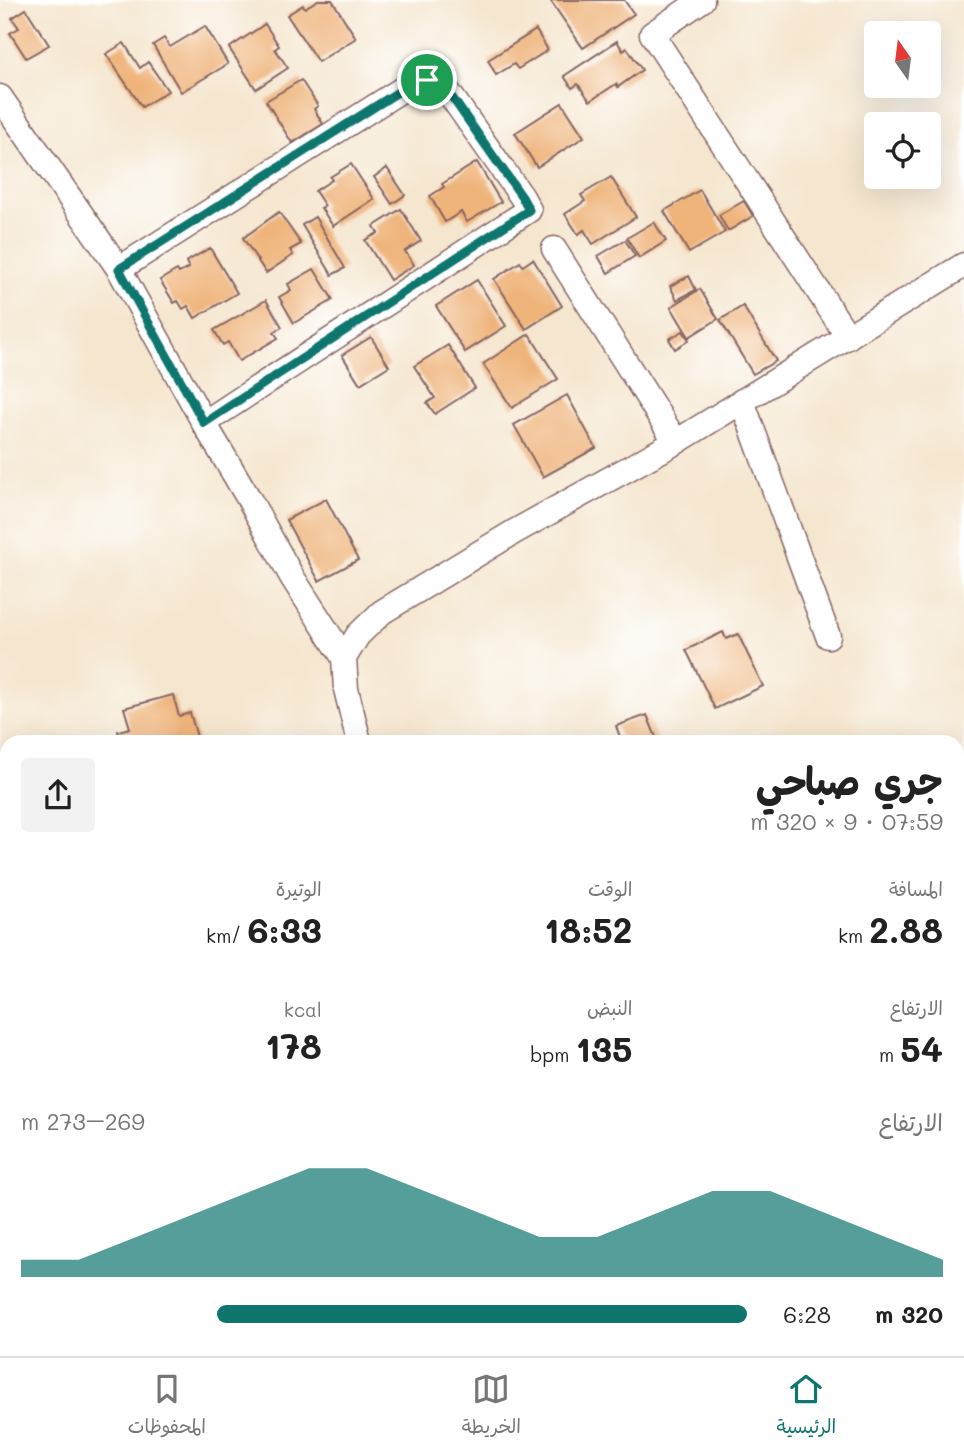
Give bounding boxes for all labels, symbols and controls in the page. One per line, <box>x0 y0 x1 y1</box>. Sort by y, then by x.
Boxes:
north arrow <box>864 21 942 98</box>
map controls <box>864 21 941 189</box>
pin <box>397 50 457 110</box>
icon: arrive <box>408 61 446 99</box>
button: locate <box>864 112 941 189</box>
text: جري صباحي <box>756 755 943 805</box>
button: share <box>21 758 95 832</box>
text: 07:59 · 9 × 320 m <box>750 806 943 836</box>
text: الوتيرة <box>276 876 322 901</box>
text: الوقت <box>588 876 632 901</box>
text: المسافة <box>889 876 943 901</box>
text: 6:33 <box>247 906 322 952</box>
text: 18:52 <box>544 906 632 952</box>
text: 2.88 <box>869 906 943 952</box>
text: /km <box>206 923 247 948</box>
text: km <box>838 923 869 948</box>
text: النبض <box>587 995 632 1020</box>
text: الارتفاع <box>890 995 943 1020</box>
text: kcal <box>284 997 322 1022</box>
text: 178 <box>265 1022 322 1068</box>
text: 135 <box>575 1025 632 1071</box>
text: 54 <box>900 1025 943 1071</box>
text: bpm <box>530 1042 575 1067</box>
text: m <box>879 1042 900 1067</box>
text: 269–273 m <box>21 1106 145 1136</box>
text: الارتفاع <box>879 1107 943 1137</box>
text: 6:28 <box>783 1299 831 1329</box>
text: 320 m <box>875 1299 943 1329</box>
tab: المحفوظات <box>128 1370 206 1443</box>
tab: الخريطة <box>462 1370 521 1443</box>
tab: الرئيسية <box>777 1370 836 1443</box>

